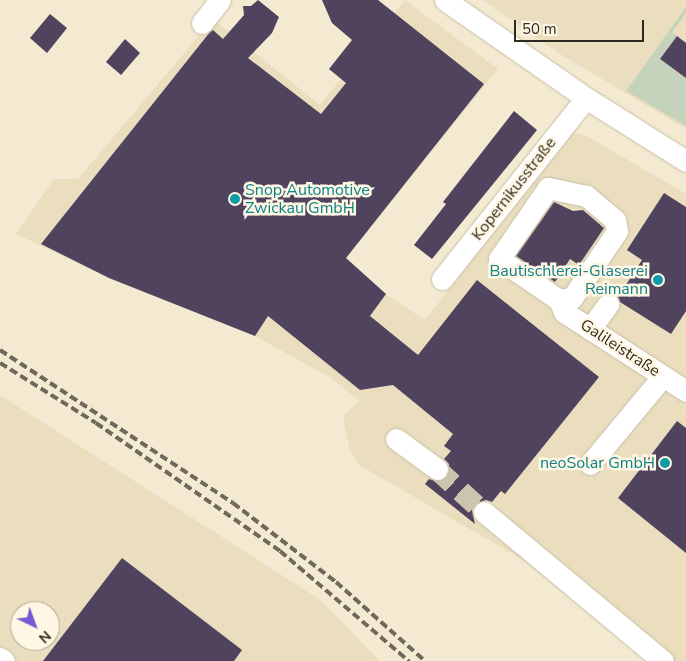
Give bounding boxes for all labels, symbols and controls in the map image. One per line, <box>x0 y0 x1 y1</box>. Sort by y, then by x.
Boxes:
scale bar <box>516 10 646 42</box>
text: 50 m <box>522 19 557 39</box>
street label: Kopernikusstraße <box>468 134 560 244</box>
place label: Snop Automotive Zwickau GmbH <box>245 180 370 218</box>
marker: Snop Automotive Zwickau GmbH <box>229 193 241 205</box>
place label: Bautischlerei-Glaserei Reimann <box>490 261 648 299</box>
marker: Bautischlerei-Glaserei Reimann <box>652 274 664 286</box>
street label: Galileistraße <box>577 315 663 381</box>
place label: neoSolar GmbH <box>540 453 655 473</box>
marker: neoSolar GmbH <box>659 457 671 469</box>
north arrow <box>10 601 60 651</box>
text: N <box>34 626 55 647</box>

